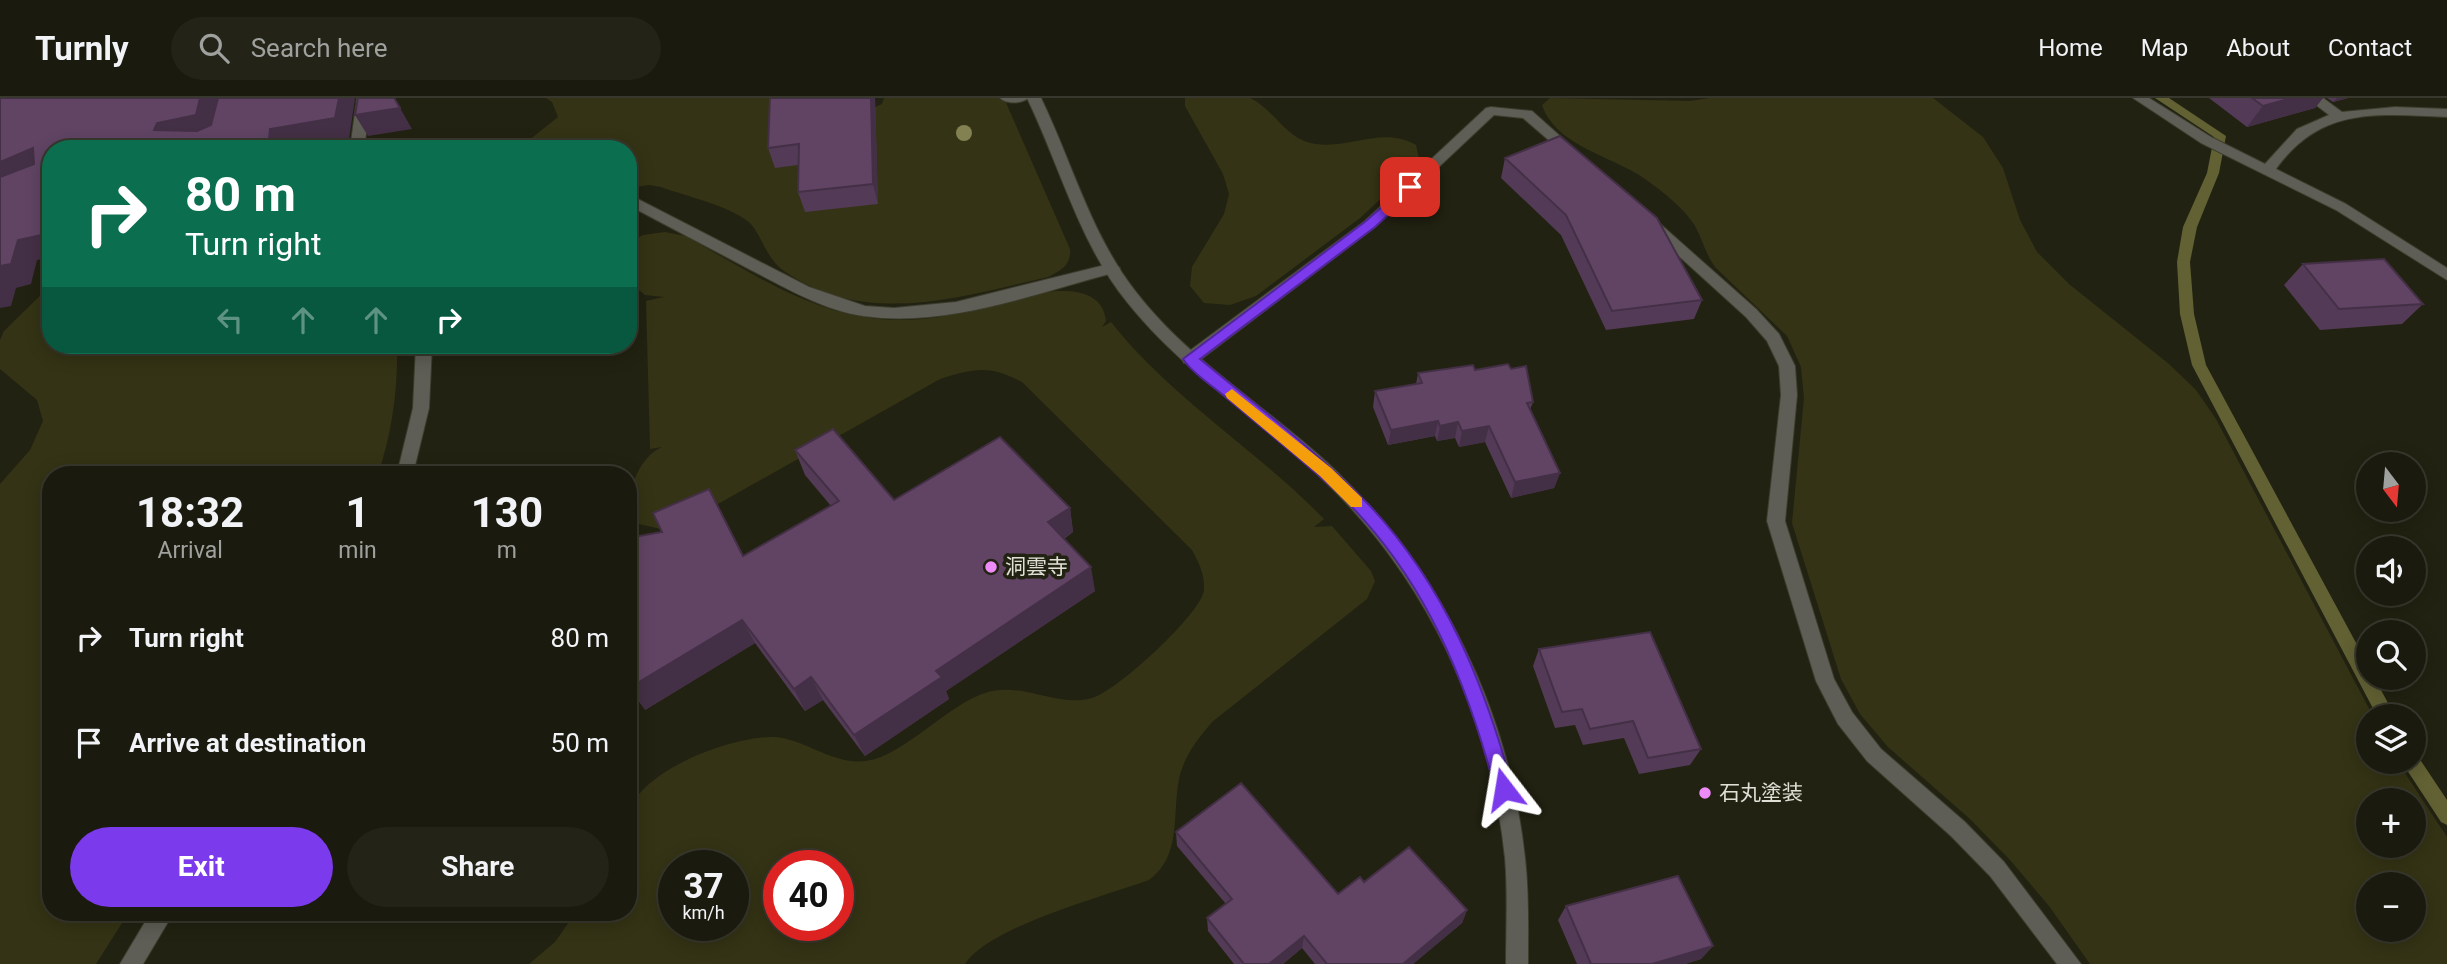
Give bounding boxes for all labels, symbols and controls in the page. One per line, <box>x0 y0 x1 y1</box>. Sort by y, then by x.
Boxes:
search box <box>171 17 661 80</box>
text: Turnly <box>35 29 129 68</box>
icon: search <box>195 29 233 67</box>
text: Search here <box>251 33 387 63</box>
text: Home <box>2038 34 2103 62</box>
text: Map <box>2141 34 2188 62</box>
text: About <box>2226 34 2290 62</box>
text: Contact <box>2328 34 2412 62</box>
pin <box>1380 157 1440 217</box>
text: 80 m <box>185 166 296 223</box>
icon: right <box>70 168 161 259</box>
icon: arrive <box>1391 168 1429 206</box>
text: Turn right <box>185 225 321 263</box>
icon: left <box>211 301 249 339</box>
icon: ahead <box>284 301 322 339</box>
icon: ahead <box>357 301 395 339</box>
icon: right <box>430 301 468 339</box>
north arrow <box>2356 452 2426 522</box>
map controls <box>2356 452 2426 942</box>
text: 18:32 <box>136 488 244 537</box>
text: 1 <box>345 488 370 537</box>
text: 130 <box>471 488 543 537</box>
button: sound <box>2356 536 2426 606</box>
text: Arrival <box>157 537 223 564</box>
text: min <box>338 537 377 564</box>
text: m <box>497 537 517 564</box>
place label: 洞雲寺 <box>1005 555 1068 579</box>
marker: 洞雲寺 <box>983 559 999 575</box>
icon: right <box>70 619 108 657</box>
button: search <box>2356 620 2426 690</box>
text: Turn right <box>129 623 244 653</box>
text: 80 m <box>551 623 609 653</box>
button: layers <box>2356 704 2426 774</box>
icon: arrive <box>70 724 108 762</box>
text: Arrive at destination <box>129 728 366 758</box>
text: 50 m <box>551 728 609 758</box>
position arrow <box>1467 752 1541 826</box>
place label: 石丸塗装 <box>1719 781 1803 805</box>
marker: 石丸塗装 <box>1697 785 1713 801</box>
button: + <box>2356 788 2426 858</box>
button: Exit <box>70 827 333 907</box>
button: Share <box>347 827 609 907</box>
speed limit sign: 40 <box>763 850 854 941</box>
text: 37 <box>683 866 724 907</box>
button: − <box>2356 872 2426 942</box>
text: km/h <box>682 902 725 923</box>

